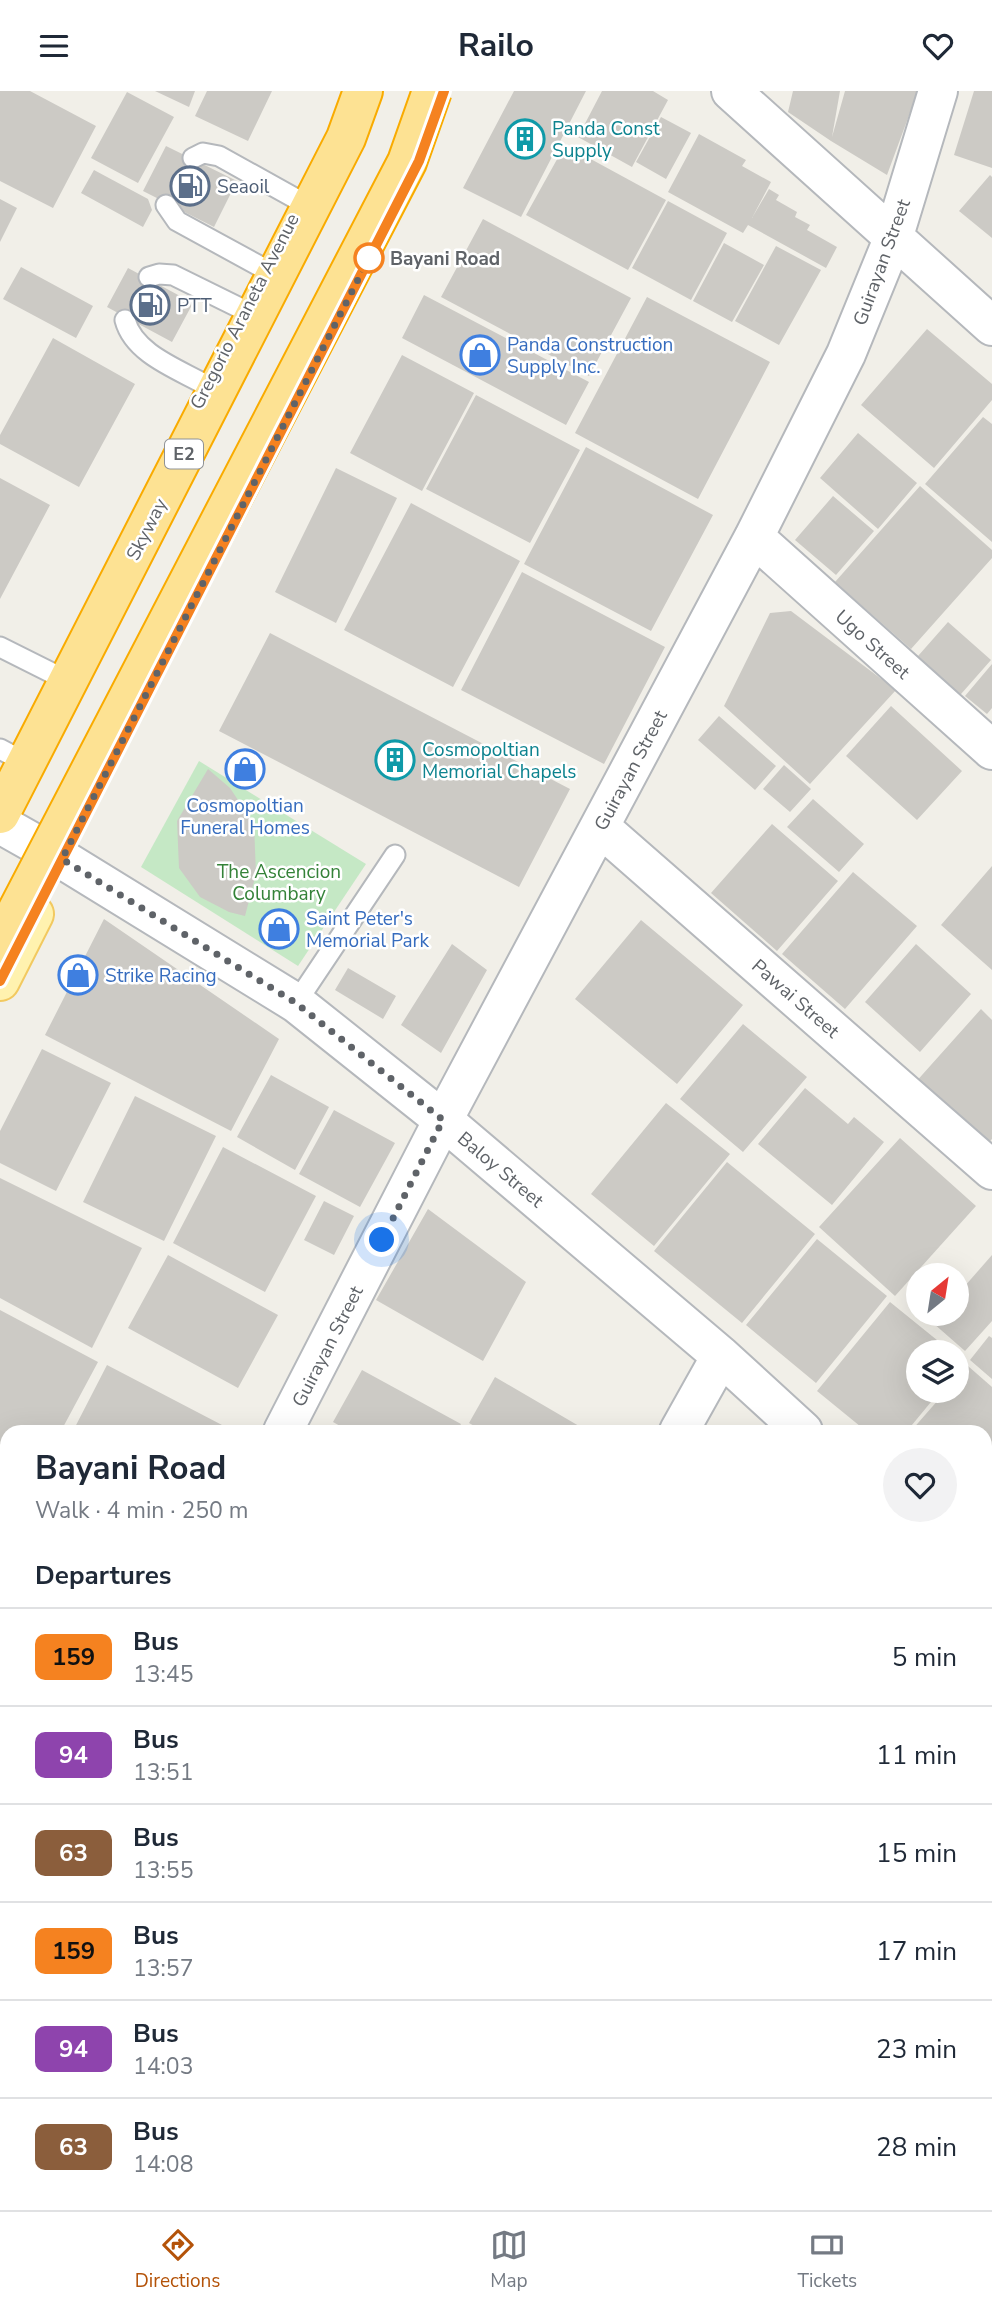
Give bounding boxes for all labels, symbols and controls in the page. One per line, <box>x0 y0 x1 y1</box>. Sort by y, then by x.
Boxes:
text: Railo <box>458 24 534 67</box>
icon: menu <box>35 27 73 65</box>
icon: heart <box>919 27 957 65</box>
place label: Panda Const Supply <box>552 116 660 164</box>
building icon: Panda Const Supply <box>504 118 546 160</box>
fuel station icon: Seaoil <box>169 165 211 207</box>
place label: Seaoil <box>217 174 270 200</box>
street label: Guirayan Street <box>847 195 917 329</box>
street label: Gregorio Araneta Avenue <box>184 209 306 414</box>
marker: Bayani Road <box>354 243 384 273</box>
place label: Bayani Road <box>390 246 500 272</box>
fuel station icon: PTT <box>129 284 171 326</box>
place label: PTT <box>177 293 212 319</box>
place label: Panda Construction Supply Inc. <box>507 332 673 380</box>
shop icon: Panda Construction Supply Inc. <box>459 334 501 376</box>
road number: E2 <box>165 439 203 468</box>
street label: Skyway <box>120 494 174 565</box>
street label: Ugo Street <box>829 604 916 685</box>
street label: Guirayan Street <box>588 705 674 835</box>
place label: Cosmopoltian Memorial Chapels <box>422 737 576 785</box>
building icon: Cosmopoltian Memorial Chapels <box>374 739 416 781</box>
shop icon: Cosmopoltian Funeral Homes <box>224 748 266 790</box>
place label: Cosmopoltian Funeral Homes <box>180 793 310 841</box>
park label: The Ascencion Columbary <box>217 859 341 907</box>
place label: Saint Peter's Memorial Park <box>306 906 429 954</box>
shop icon: Saint Peter's Memorial Park <box>258 908 300 950</box>
street label: Pawai Street <box>746 953 845 1044</box>
shop icon: Strike Racing <box>57 954 99 996</box>
place label: Strike Racing <box>105 963 217 989</box>
street label: Baloy Street <box>452 1126 549 1214</box>
your location <box>364 1222 399 1257</box>
north arrow <box>906 1263 970 1327</box>
map controls <box>906 1263 969 1403</box>
street label: Guirayan Street <box>286 1281 370 1411</box>
button: layers <box>906 1340 969 1403</box>
text: Bayani Road <box>35 1446 226 1491</box>
button: heart <box>883 1448 957 1522</box>
text: Walk · 4 min · 250 m <box>35 1495 248 1526</box>
text: Departures <box>35 1558 171 1593</box>
text: Bus <box>133 1624 179 1659</box>
text: 5 min <box>892 1640 957 1675</box>
text: 159 <box>52 1641 95 1673</box>
text: 13:45 <box>133 1659 193 1690</box>
text: Bus <box>133 1722 179 1757</box>
text: 11 min <box>876 1738 957 1773</box>
text: 94 <box>59 1739 88 1771</box>
text: 13:51 <box>133 1757 193 1788</box>
text: Bus <box>133 1820 179 1855</box>
text: 15 min <box>876 1836 957 1871</box>
text: 63 <box>59 1837 88 1869</box>
text: 13:55 <box>133 1855 193 1886</box>
text: Bus <box>133 1918 179 1953</box>
text: 17 min <box>876 1934 957 1969</box>
text: 159 <box>52 1935 95 1967</box>
text: 13:57 <box>133 1953 193 1984</box>
text: Bus <box>133 2016 179 2051</box>
text: 23 min <box>876 2032 957 2067</box>
text: 94 <box>59 2033 88 2065</box>
text: 14:03 <box>133 2051 193 2082</box>
text: Bus <box>133 2114 179 2149</box>
text: 28 min <box>876 2130 957 2165</box>
text: 63 <box>59 2131 88 2163</box>
text: 14:08 <box>133 2149 193 2180</box>
tab: Directions <box>135 2226 220 2294</box>
tab: Map <box>490 2226 528 2294</box>
tab: Tickets <box>797 2226 857 2294</box>

